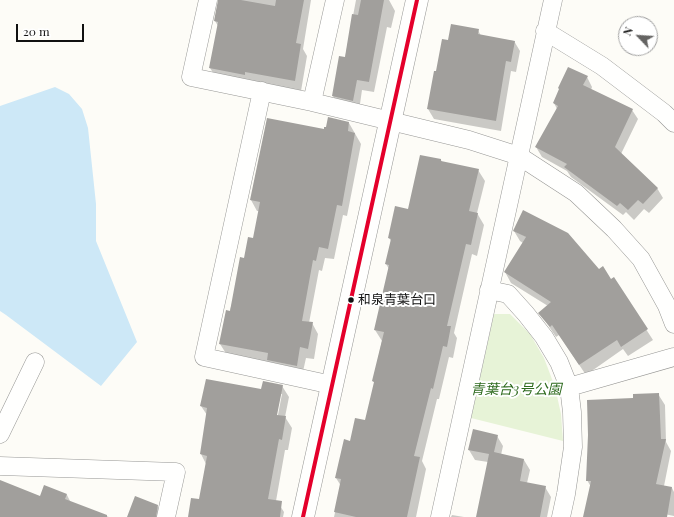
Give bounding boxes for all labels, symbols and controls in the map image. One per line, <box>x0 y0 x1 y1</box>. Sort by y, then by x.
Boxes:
scale bar <box>18 16 86 42</box>
north arrow <box>618 16 658 56</box>
text: 20 m <box>23 23 50 39</box>
text: N <box>619 24 636 38</box>
place label: 和泉青葉台口 <box>358 292 436 308</box>
marker: 和泉青葉台口 <box>346 295 356 305</box>
park label: 青葉台3号公園 <box>471 382 561 398</box>

